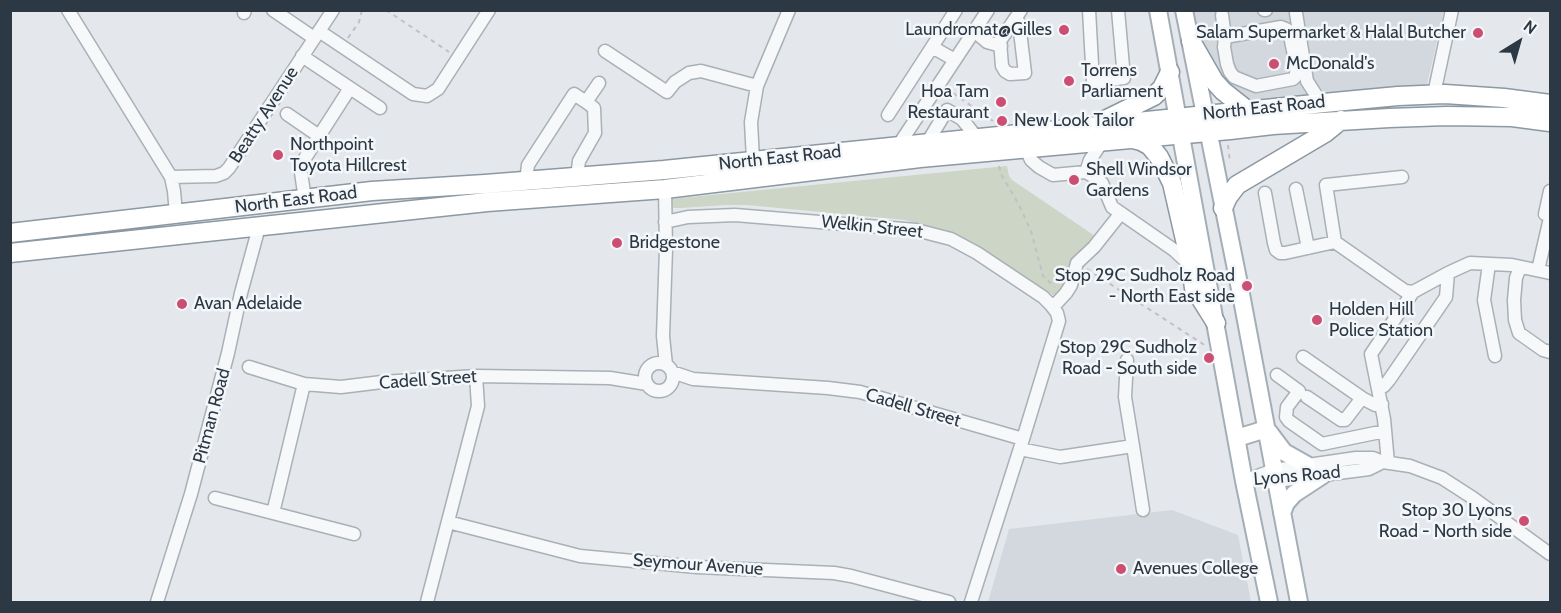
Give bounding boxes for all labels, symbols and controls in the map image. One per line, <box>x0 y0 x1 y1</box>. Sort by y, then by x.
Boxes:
north arrow <box>1489 12 1549 72</box>
text: N <box>1520 16 1540 38</box>
place label: Laundromat@Gilles <box>905 19 1052 41</box>
place label: Salam Supermarket & Halal Butcher <box>1196 22 1466 44</box>
marker: Laundromat@Gilles <box>1057 23 1071 37</box>
marker: Salam Supermarket & Halal Butcher <box>1471 26 1485 40</box>
place label: McDonald's <box>1286 53 1374 75</box>
marker: McDonald's <box>1267 57 1281 71</box>
place label: Torrens Parliament <box>1081 60 1163 103</box>
street label: Beatty Avenue <box>225 63 303 167</box>
marker: Torrens Parliament <box>1062 74 1076 88</box>
place label: Hoa Tam Restaurant <box>907 81 989 124</box>
street label: North East Road <box>1202 91 1326 125</box>
marker: Hoa Tam Restaurant <box>994 95 1008 109</box>
place label: New Look Tailor <box>1014 110 1134 132</box>
marker: New Look Tailor <box>995 114 1009 128</box>
place label: Northpoint Toyota Hillcrest <box>290 134 406 176</box>
street label: North East Road <box>718 141 842 175</box>
marker: Northpoint Toyota Hillcrest <box>271 148 285 162</box>
place label: Shell Windsor Gardens <box>1086 159 1192 201</box>
marker: Shell Windsor Gardens <box>1067 173 1081 187</box>
street label: North East Road <box>234 182 358 218</box>
street label: Welkin Street <box>820 211 924 243</box>
place label: Bridgestone <box>629 232 720 254</box>
marker: Bridgestone <box>610 236 624 250</box>
place label: Stop 29C Sudholz Road - North East side <box>1055 265 1235 308</box>
marker: Stop 29C Sudholz Road - North East side <box>1240 279 1254 293</box>
place label: Avan Adelaide <box>194 293 302 315</box>
marker: Avan Adelaide <box>175 297 189 311</box>
place label: Holden Hill Police Station <box>1329 299 1433 342</box>
marker: Holden Hill Police Station <box>1310 313 1324 327</box>
place label: Stop 29C Sudholz Road - South side <box>1060 337 1197 380</box>
marker: Stop 29C Sudholz Road - South side <box>1202 351 1216 365</box>
street label: Pitman Road <box>189 366 235 466</box>
street label: Cadell Street <box>378 366 478 394</box>
street label: Cadell Street <box>863 384 963 432</box>
street label: Lyons Road <box>1253 461 1341 491</box>
place label: Stop 30 Lyons Road - North side <box>1379 500 1512 542</box>
marker: Stop 30 Lyons Road - North side <box>1517 514 1531 528</box>
street label: Seymour Avenue <box>632 550 764 580</box>
place label: Avenues College <box>1133 558 1258 580</box>
marker: Avenues College <box>1114 562 1128 576</box>

